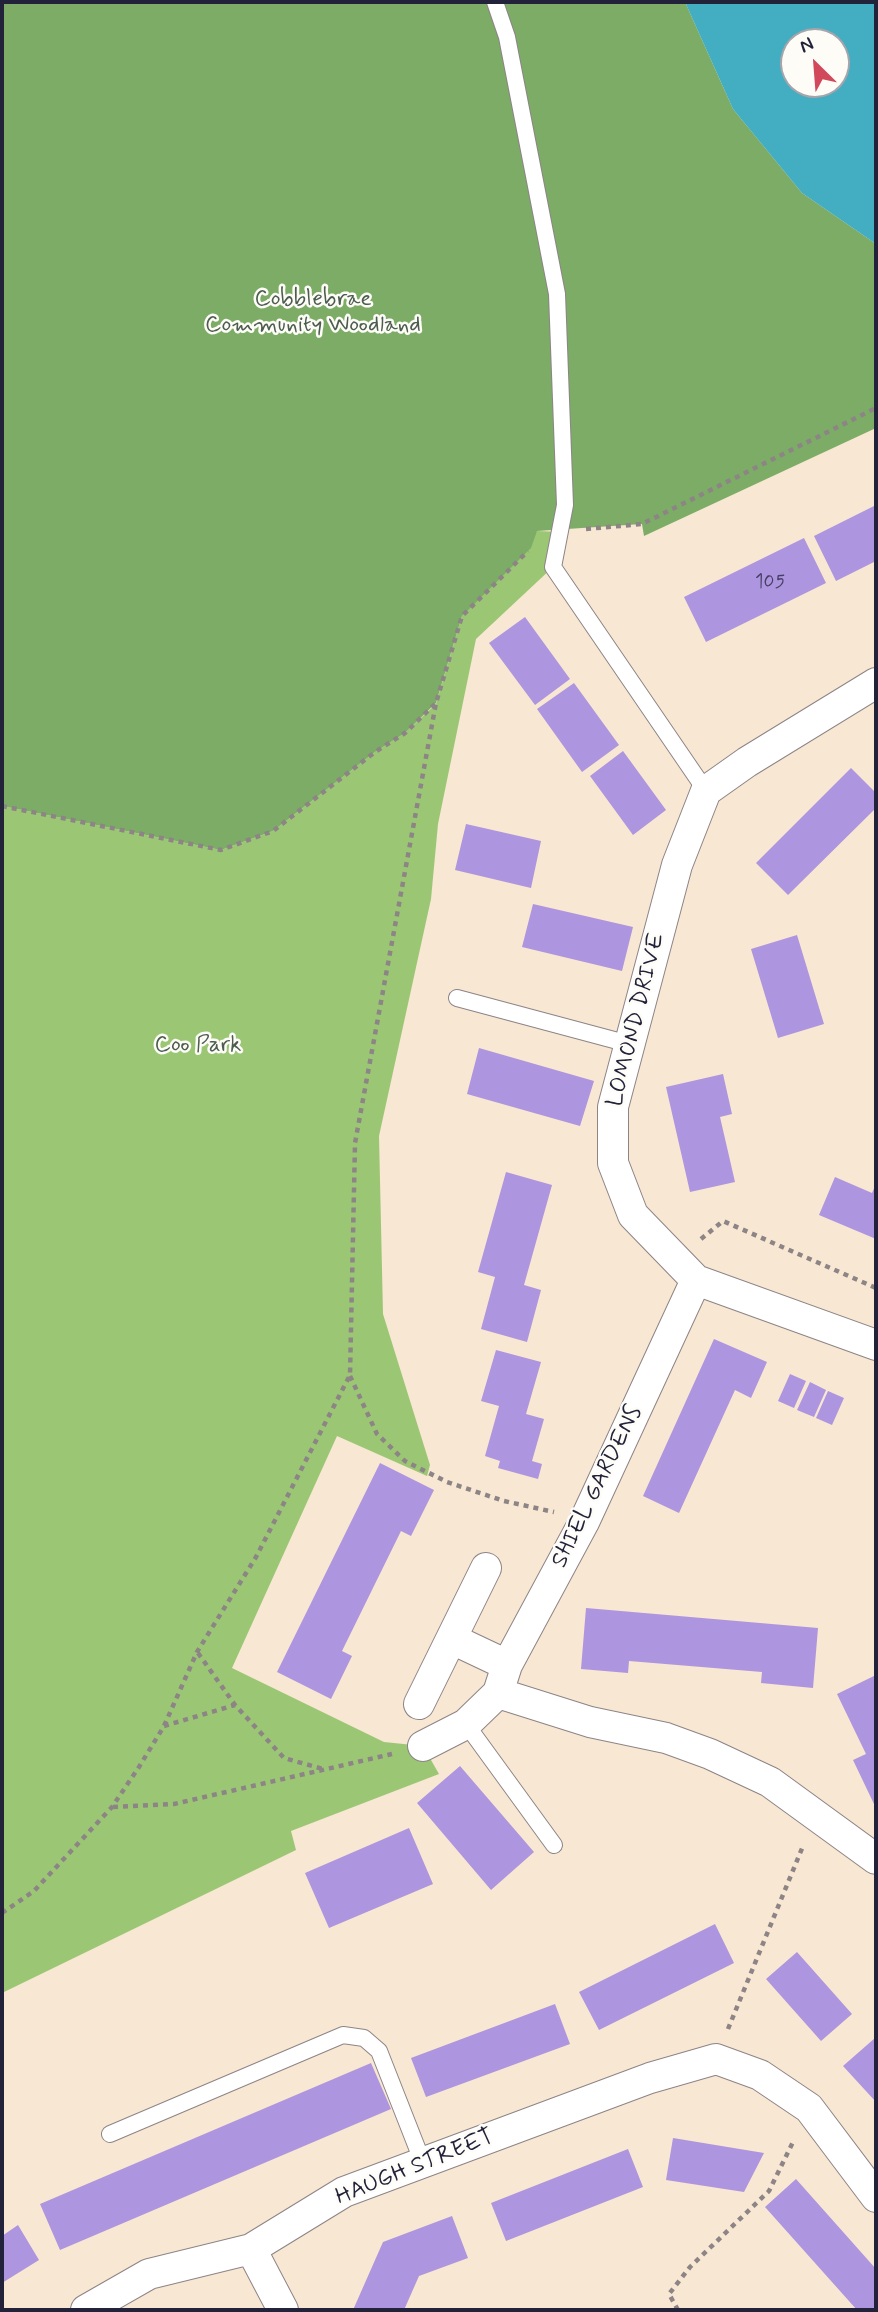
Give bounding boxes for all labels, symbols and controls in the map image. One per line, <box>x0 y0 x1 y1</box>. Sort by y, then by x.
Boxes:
north arrow <box>780 28 850 98</box>
text: N <box>796 31 818 59</box>
park label: Cobblebrae Community Woodland <box>205 286 421 340</box>
house number: 105 <box>755 572 785 594</box>
street label: LOMOND DRIVE <box>602 930 672 1110</box>
park label: Coo Park <box>155 1032 241 1060</box>
street label: SHIEL GARDENS <box>547 1401 649 1573</box>
street label: HAUGH STREET <box>332 2124 498 2212</box>

